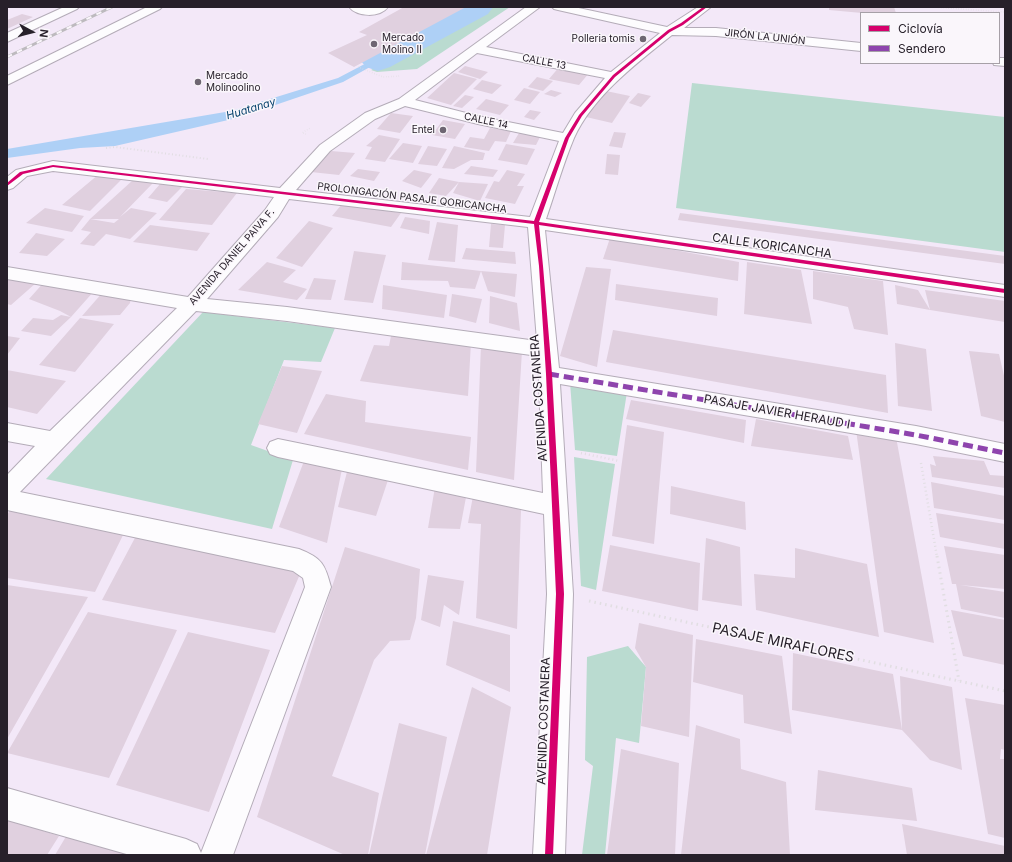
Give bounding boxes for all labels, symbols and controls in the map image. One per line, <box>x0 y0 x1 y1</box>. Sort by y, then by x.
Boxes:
north arrow <box>12 12 52 52</box>
legend <box>860 12 1000 64</box>
text: Ciclovía <box>898 21 943 36</box>
street label: JIRÓN LA UNIÓN <box>724 27 806 47</box>
text: N <box>36 28 51 38</box>
place label: Mercado Molino II <box>382 32 424 56</box>
place label: Polleria tomis <box>572 33 635 45</box>
marker: Polleria tomis <box>638 34 648 44</box>
marker: Mercado Molino II <box>369 39 379 49</box>
text: Sendero <box>898 41 946 56</box>
street label: CALLE 13 <box>521 52 567 72</box>
place label: Mercado Molinoolino <box>206 70 261 94</box>
marker: Mercado Molinoolino <box>193 77 203 87</box>
water label: Huatanay <box>225 95 277 123</box>
street label: CALLE 14 <box>463 110 509 132</box>
place label: Entel <box>412 124 435 136</box>
marker: Entel <box>438 125 448 135</box>
street label: PROLONGACIÓN PASAJE QORICANCHA <box>317 180 507 216</box>
street label: AVENIDA DANIEL PAIVA F. <box>187 206 277 308</box>
street label: CALLE KORICANCHA <box>711 230 833 262</box>
street label: AVENIDA COSTANERA <box>527 334 551 462</box>
street label: PASAJE JAVIER HERAUD I <box>703 392 851 432</box>
street label: PASAJE MIRAFLORES <box>711 620 855 666</box>
street label: AVENIDA COSTANERA <box>535 657 553 785</box>

